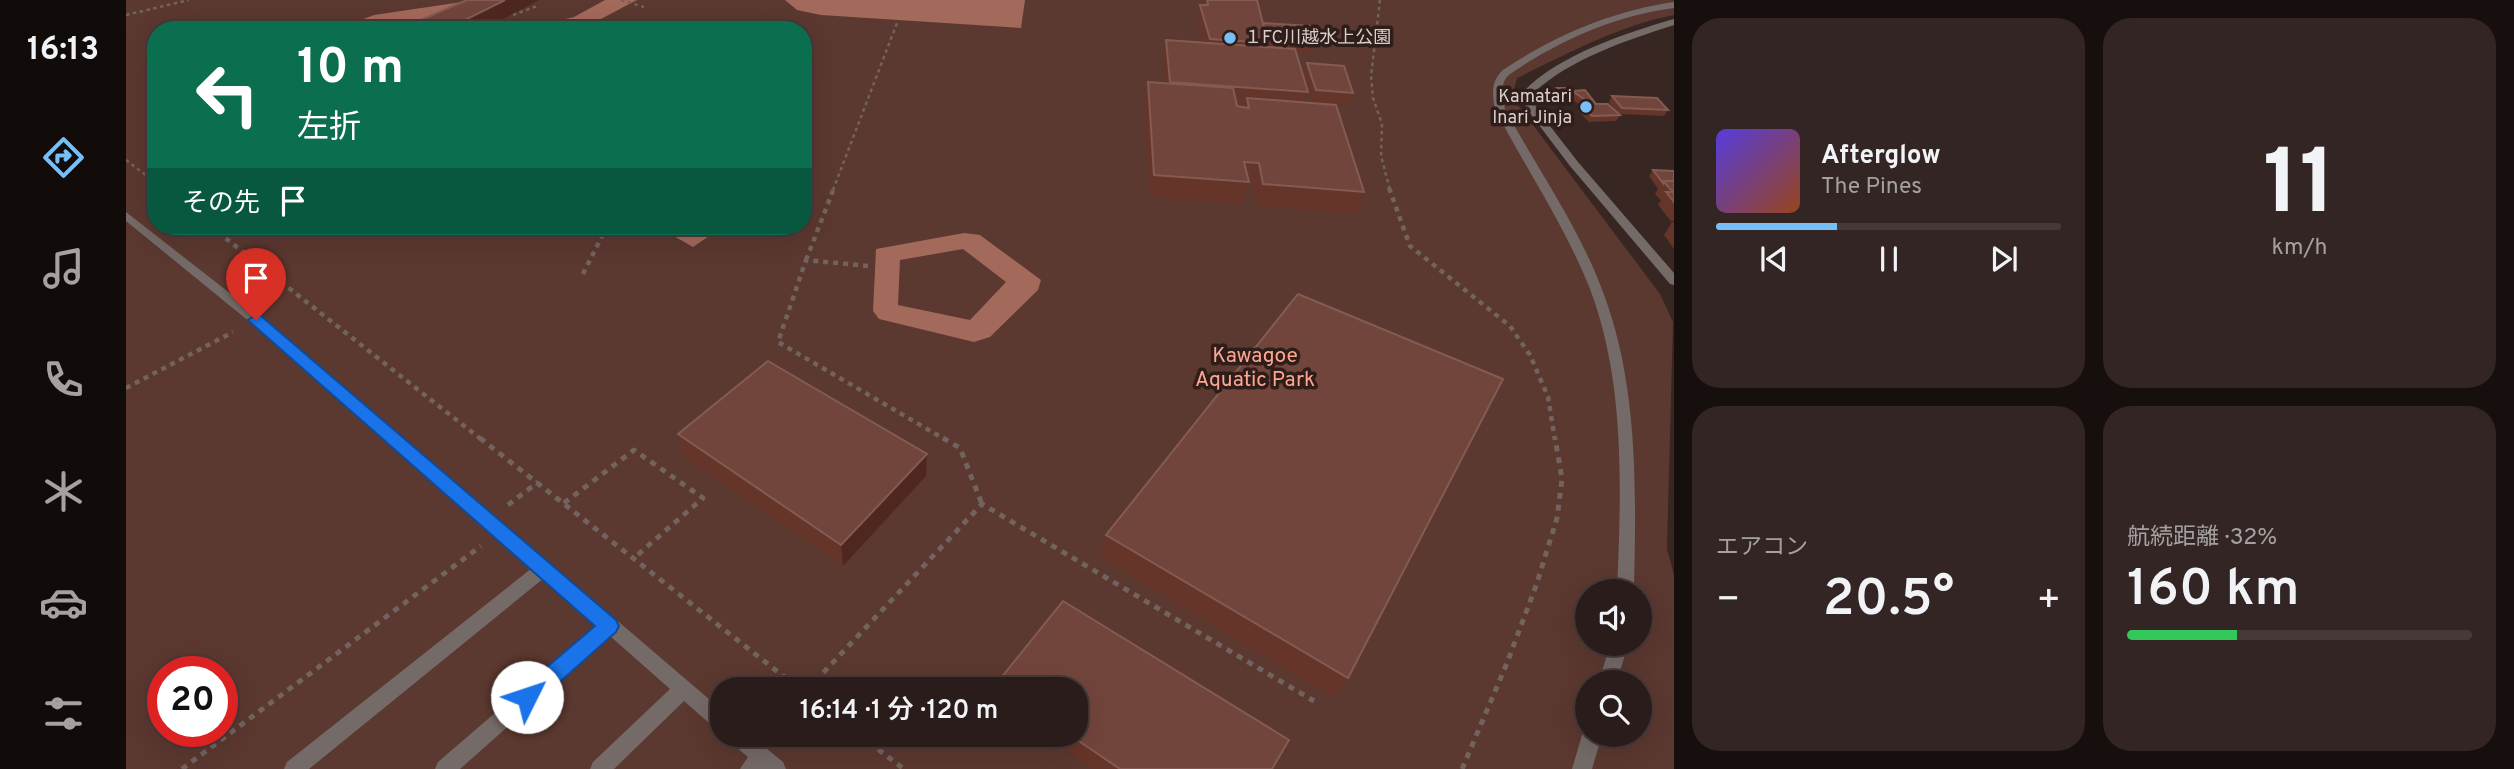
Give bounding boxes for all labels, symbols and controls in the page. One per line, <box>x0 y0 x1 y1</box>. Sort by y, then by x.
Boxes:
place label: １FC川越水上公園 <box>1244 27 1391 50</box>
marker: １FC川越水上公園 <box>1222 30 1238 46</box>
text: 16:13 <box>27 31 99 71</box>
text: 10 m <box>297 39 404 101</box>
icon: left <box>182 49 273 140</box>
place label: Kamatari Inari Jinja <box>1492 86 1572 130</box>
marker: Kamatari Inari Jinja <box>1578 99 1594 115</box>
text: 左折 <box>297 109 361 149</box>
text: 11 <box>2263 131 2336 246</box>
icon: directions <box>39 133 88 182</box>
text: Afterglow <box>1821 140 1941 173</box>
text: The Pines <box>1821 173 1922 202</box>
icon: arrive <box>274 182 312 220</box>
text: その先 <box>182 188 260 221</box>
text: km/h <box>2272 234 2327 263</box>
icon: previous <box>1755 240 1793 278</box>
icon: pause <box>1870 240 1908 278</box>
icon: next <box>1985 240 2023 278</box>
icon: music <box>39 244 88 293</box>
pin <box>226 248 286 320</box>
icon: arrive <box>237 259 275 297</box>
park label: Kawagoe Aquatic Park <box>1195 343 1315 394</box>
icon: phone <box>39 355 88 404</box>
icon: climate <box>39 467 88 516</box>
text: 航続距離 · 32% <box>2127 524 2277 553</box>
text: エアコン <box>1716 534 1808 563</box>
text: 160 km <box>2127 558 2299 624</box>
text: 20.5° <box>1823 568 1954 634</box>
text: − <box>1716 577 1741 626</box>
text: + <box>2036 577 2061 626</box>
icon: car <box>39 578 88 627</box>
map controls <box>1575 579 1652 747</box>
button: sound <box>1575 579 1652 656</box>
speed limit sign: 20 <box>147 656 238 747</box>
position arrow <box>490 660 564 734</box>
button: search <box>1575 670 1652 747</box>
icon: filters <box>39 689 88 738</box>
text: 16:14 · 1 分 · 120 m <box>800 695 998 728</box>

